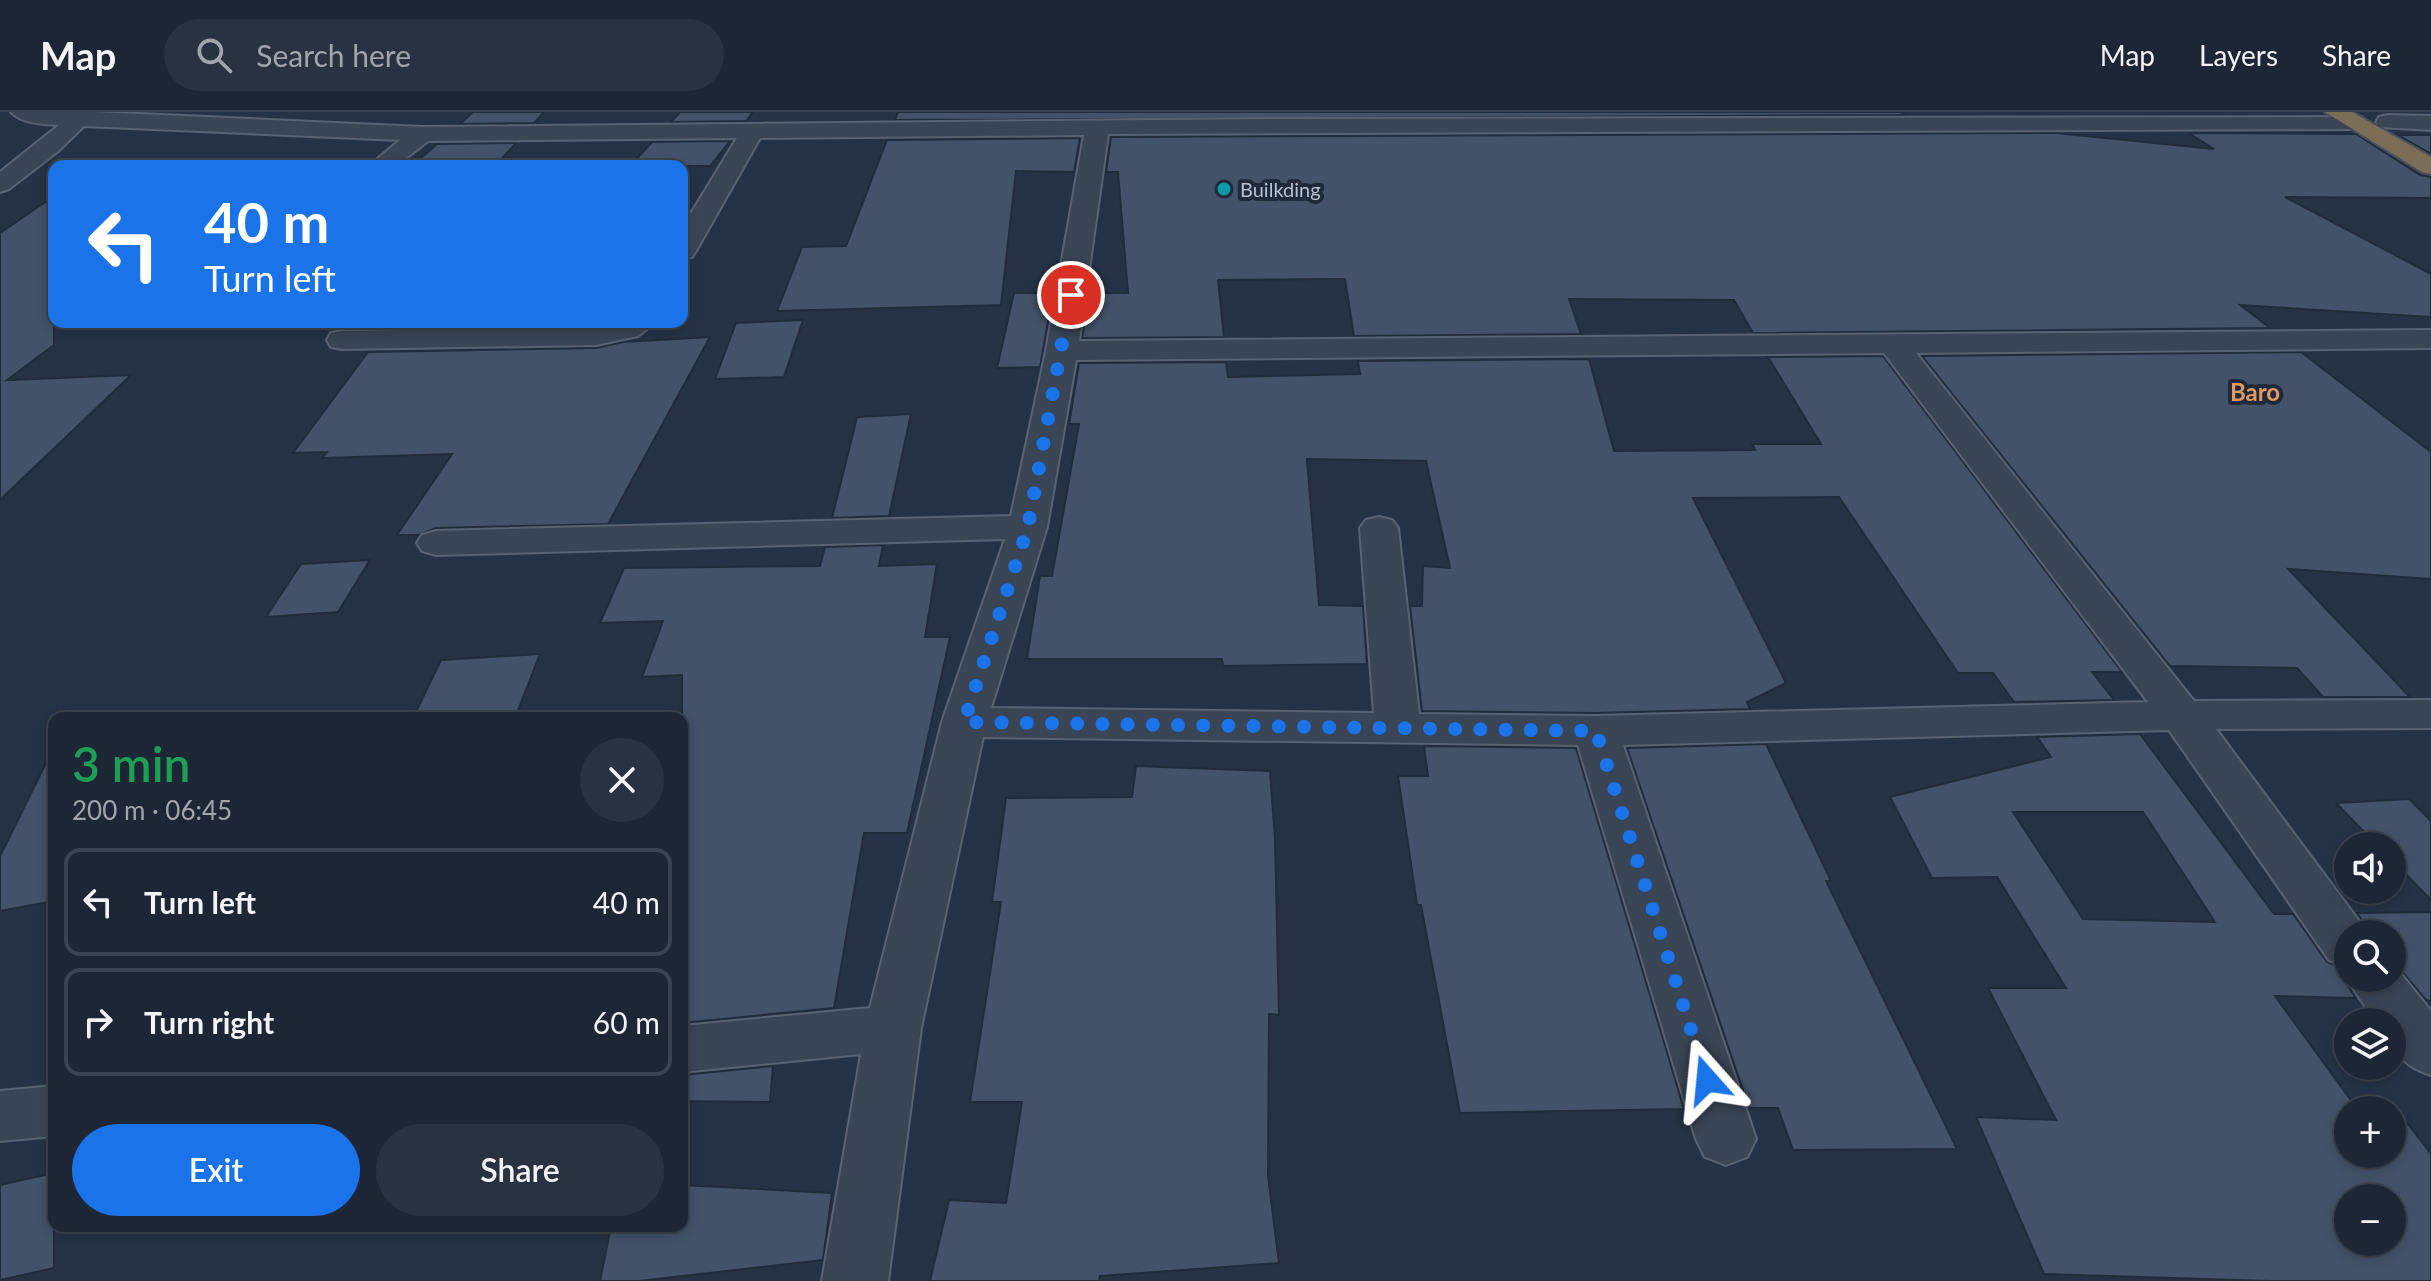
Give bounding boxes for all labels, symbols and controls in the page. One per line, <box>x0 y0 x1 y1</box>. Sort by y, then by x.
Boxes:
search box <box>164 19 724 91</box>
text: Map <box>40 32 116 78</box>
icon: search <box>192 33 236 77</box>
text: Search here <box>256 37 411 73</box>
text: Map <box>2100 38 2155 72</box>
text: Layers <box>2199 38 2278 72</box>
text: Share <box>2322 38 2391 72</box>
place label: Builkding <box>1240 177 1321 201</box>
marker: Builkding <box>1215 180 1233 198</box>
text: 40 m <box>204 188 329 255</box>
icon: left <box>72 192 176 296</box>
text: Turn left <box>204 256 336 300</box>
pin <box>1037 261 1105 329</box>
icon: arrive <box>1049 273 1093 317</box>
district label: Baro <box>2230 377 2280 406</box>
text: 3 min <box>72 735 190 792</box>
button: close <box>580 738 664 822</box>
text: 200 m · 06:45 <box>72 794 232 826</box>
map controls <box>2334 832 2406 1256</box>
button: sound <box>2334 832 2406 904</box>
icon: left <box>76 880 120 924</box>
text: Turn left <box>144 884 256 920</box>
text: 40 m <box>593 884 660 920</box>
button: search <box>2334 920 2406 992</box>
icon: right <box>76 1000 120 1044</box>
text: Turn right <box>144 1004 274 1040</box>
text: 60 m <box>593 1004 660 1040</box>
button: layers <box>2334 1008 2406 1080</box>
position arrow <box>1665 1038 1749 1122</box>
button: + <box>2334 1096 2406 1168</box>
button: Exit <box>72 1124 360 1216</box>
button: Share <box>376 1124 664 1216</box>
button: − <box>2334 1184 2406 1256</box>

